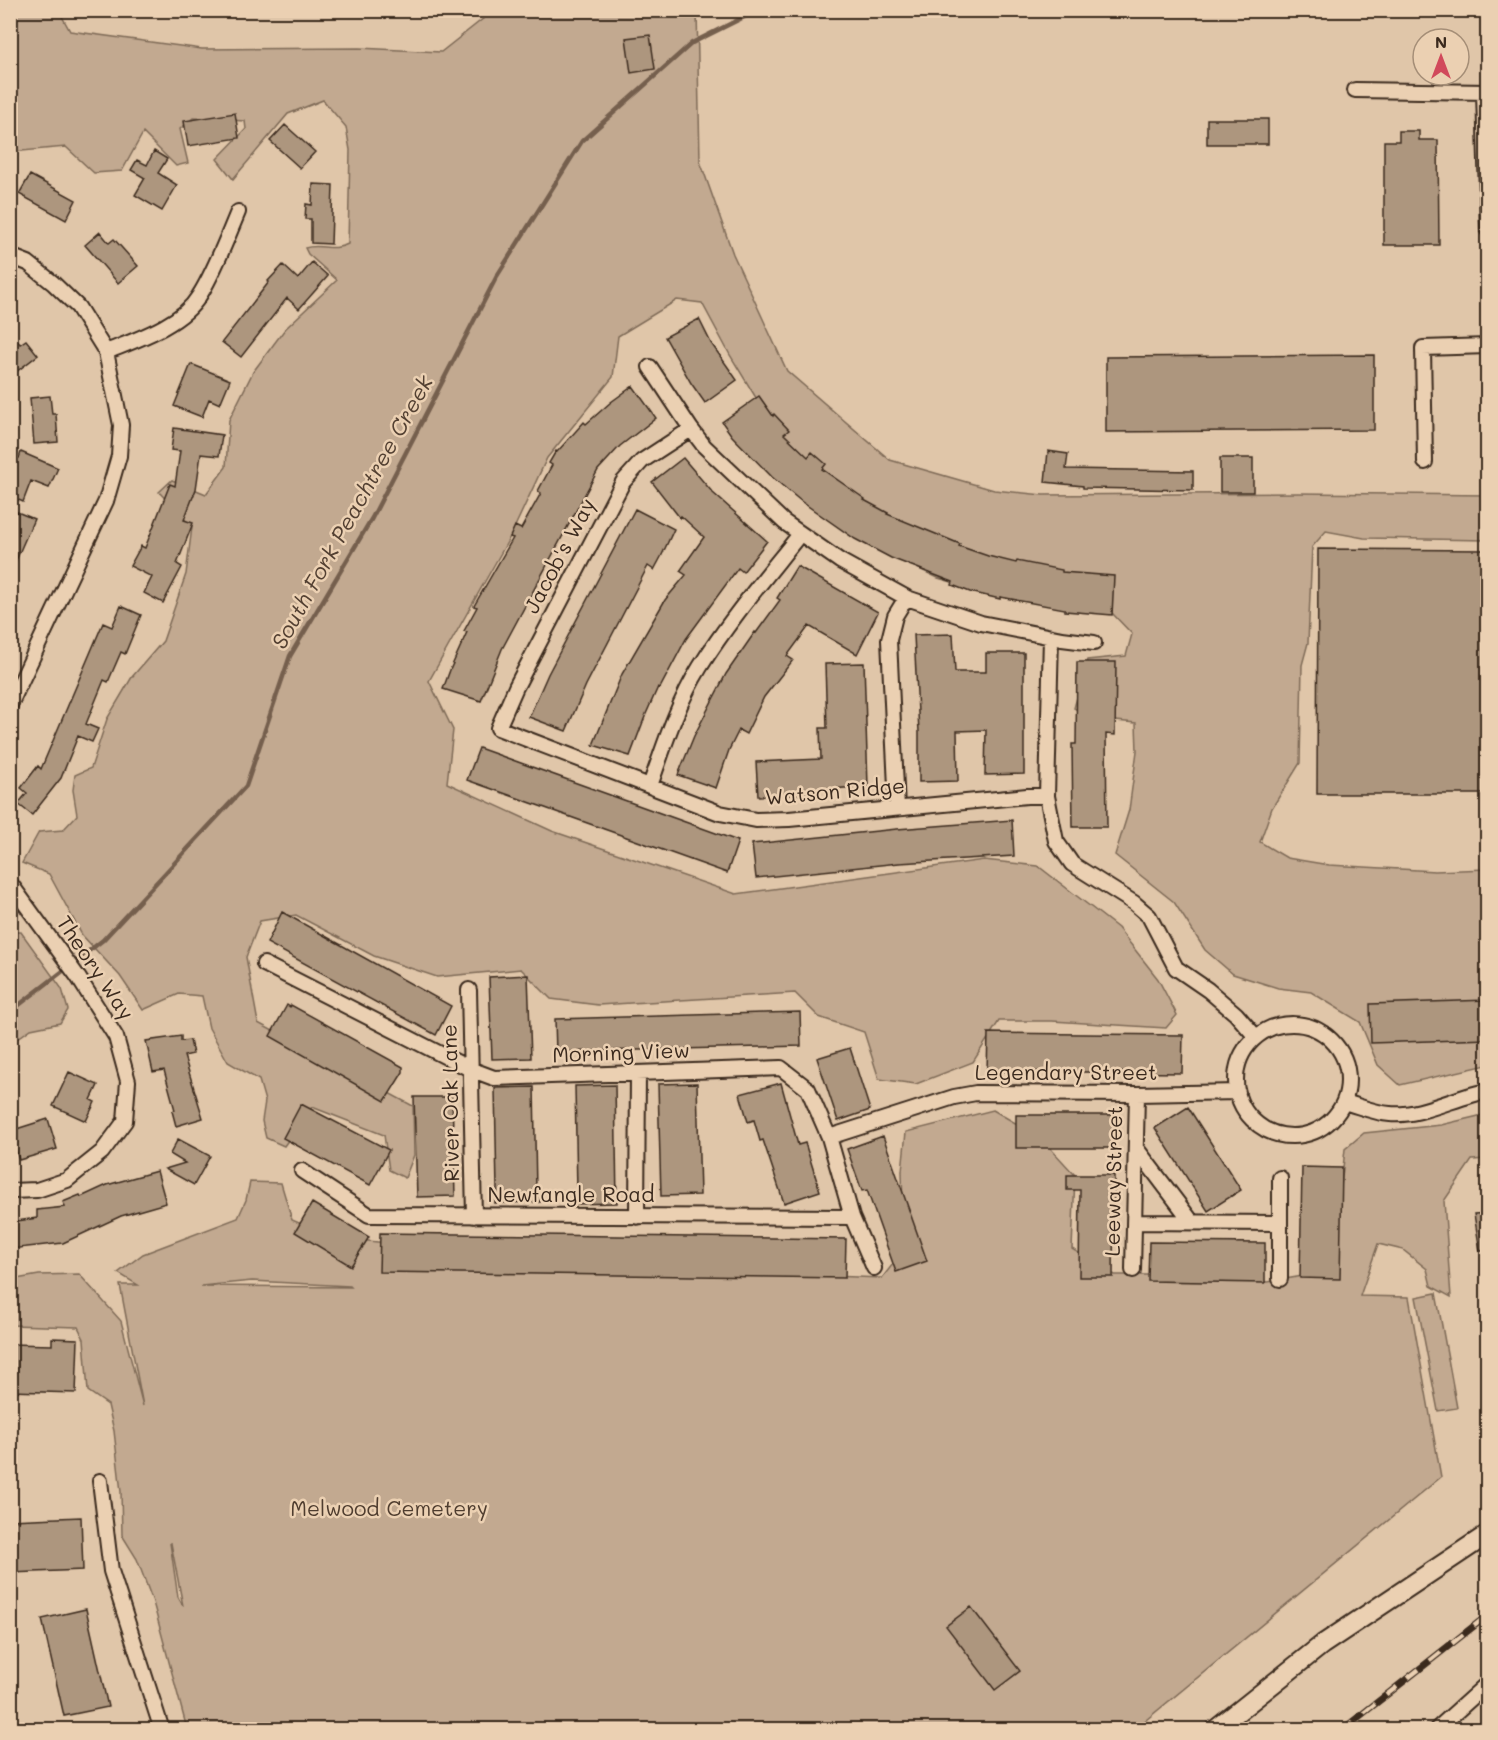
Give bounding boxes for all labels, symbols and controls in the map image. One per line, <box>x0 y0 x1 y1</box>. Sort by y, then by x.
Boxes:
north arrow <box>1411 27 1471 87</box>
text: N <box>1435 31 1447 52</box>
water label: South Fork Peachtree Creek <box>264 369 440 654</box>
street label: Jacob's Way <box>517 493 600 618</box>
street label: Watson Ridge <box>764 771 906 810</box>
street label: Theory Way <box>52 910 141 1024</box>
street label: River Oak Lane <box>435 1024 464 1182</box>
street label: Morning View <box>552 1036 690 1067</box>
street label: Legendary Street <box>975 1058 1157 1085</box>
street label: Leeway Street <box>1098 1105 1127 1257</box>
street label: Newfangle Road <box>487 1180 655 1207</box>
park label: Melwood Cemetery <box>290 1494 488 1521</box>

